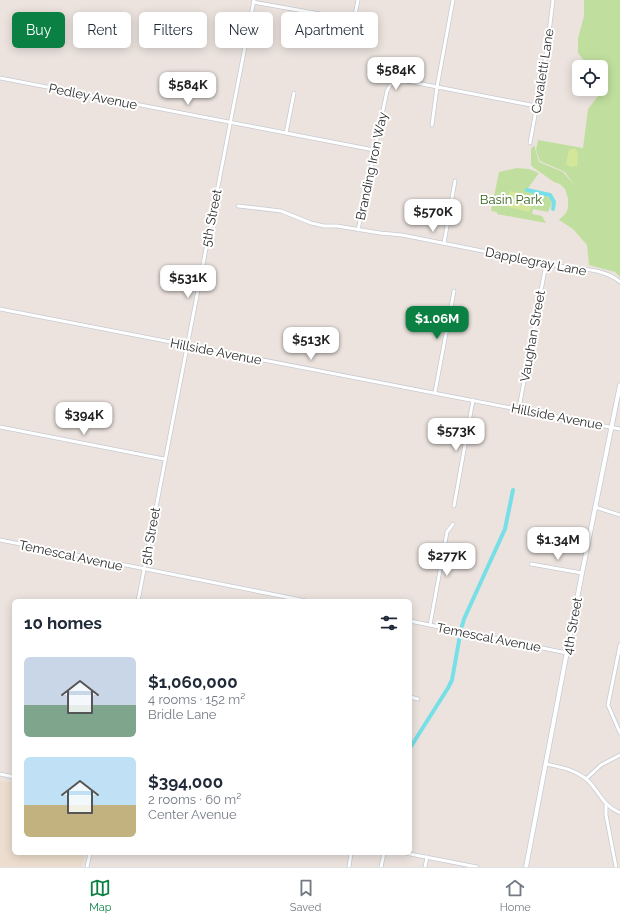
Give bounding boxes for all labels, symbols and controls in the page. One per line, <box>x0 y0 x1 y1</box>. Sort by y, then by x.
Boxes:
chip: Buy <box>12 12 65 48</box>
chip: Rent <box>73 12 131 48</box>
chip: Filters <box>139 12 207 48</box>
chip: New <box>215 12 273 48</box>
chip: Apartment <box>281 12 378 48</box>
street label: Cavaletti Lane <box>528 27 557 114</box>
pin: $584K <box>368 57 424 91</box>
map controls <box>572 60 608 96</box>
button: locate <box>572 60 608 96</box>
text: $584K <box>376 62 416 77</box>
pin: $584K <box>160 72 216 106</box>
text: $584K <box>168 77 208 92</box>
street label: Pedley Avenue <box>47 81 139 112</box>
street label: Branding Iron Way <box>353 111 390 222</box>
street label: 5th Street <box>199 187 225 248</box>
park label: Basin Park <box>480 192 542 207</box>
pin: $570K <box>405 199 461 233</box>
text: $570K <box>413 204 453 219</box>
street label: Dapplegray Lane <box>484 244 588 279</box>
pin: $531K <box>160 265 216 299</box>
text: $531K <box>169 270 207 285</box>
street label: Vaughan Street <box>517 289 548 383</box>
pin: $1.06M <box>404 306 470 340</box>
text: $1.06M <box>415 311 459 326</box>
pin: $513K <box>283 327 339 361</box>
text: $513K <box>292 332 330 347</box>
street label: Hillside Avenue <box>169 335 263 368</box>
street label: Hillside Avenue <box>510 400 604 433</box>
pin: $394K <box>56 402 112 436</box>
text: $394K <box>64 407 104 422</box>
pin: $573K <box>428 418 484 452</box>
text: $573K <box>437 423 475 438</box>
street label: 5th Street <box>138 505 163 566</box>
pin: $1.34M <box>525 527 591 561</box>
text: $1.34M <box>536 532 580 547</box>
street label: Temescal Avenue <box>18 537 125 574</box>
pin: $277K <box>419 543 475 577</box>
text: $277K <box>428 548 466 563</box>
street label: 4th Street <box>560 595 585 656</box>
icon: filters <box>378 612 400 634</box>
text: 10 homes <box>24 613 102 633</box>
street label: Temescal Avenue <box>436 620 543 655</box>
text: $1,060,000 <box>148 672 238 692</box>
icon: home <box>56 673 104 721</box>
text: 4 rooms · 152 m² <box>148 692 245 707</box>
text: Bridle Lane <box>148 707 217 722</box>
text: $394,000 <box>148 772 223 792</box>
icon: home <box>56 773 104 821</box>
text: 2 rooms · 60 m² <box>148 792 241 807</box>
text: Center Avenue <box>148 807 237 822</box>
tab: Map <box>89 877 112 914</box>
tab: Saved <box>290 877 321 914</box>
tab: Home <box>500 877 531 914</box>

